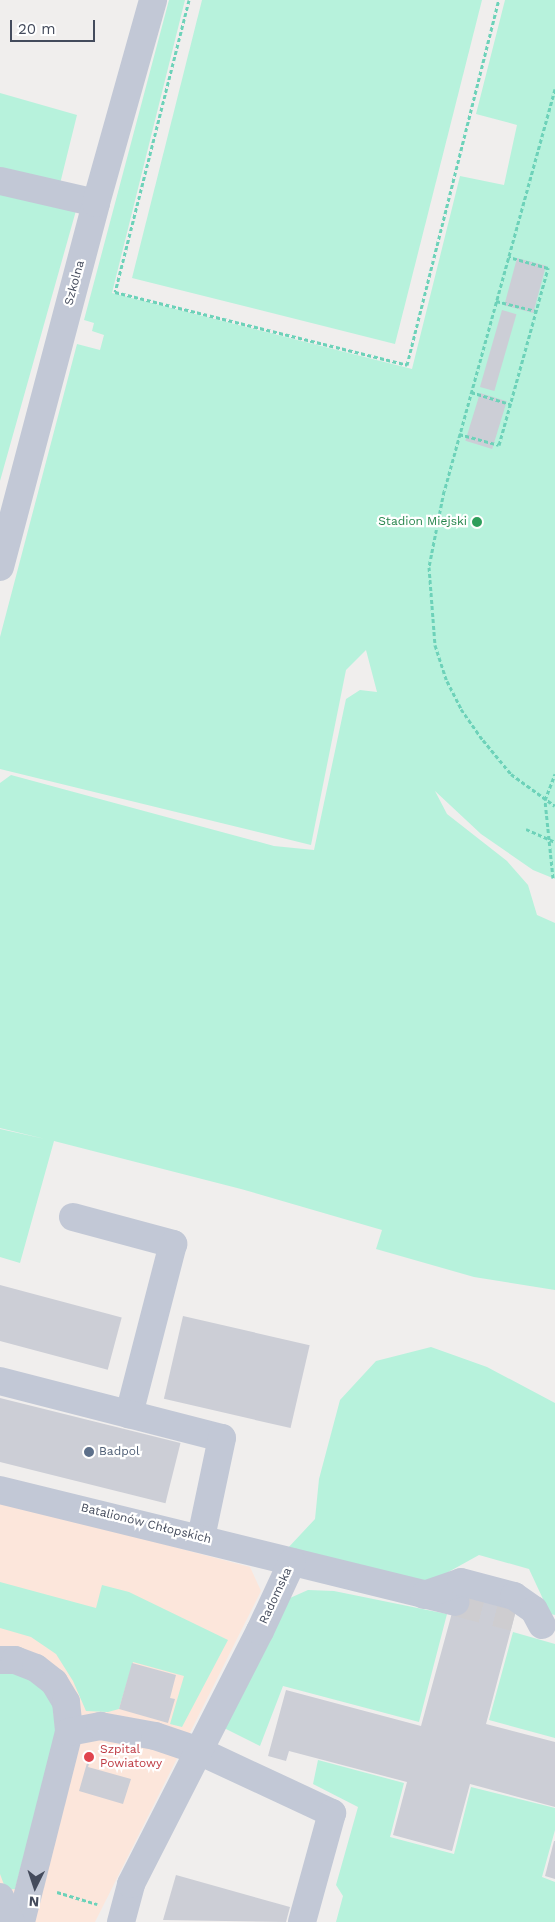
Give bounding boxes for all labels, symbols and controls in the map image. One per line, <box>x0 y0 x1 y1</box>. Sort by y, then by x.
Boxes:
scale bar <box>12 10 98 42</box>
text: 20 m <box>18 20 56 38</box>
street label: Szkolna <box>62 259 88 307</box>
place label: Stadion Miejski <box>378 515 467 529</box>
marker: Stadion Miejski <box>471 516 483 528</box>
place label: Badpol <box>99 1445 140 1459</box>
marker: Badpol <box>83 1446 95 1458</box>
street label: Batalionów Chłopskich <box>79 1501 213 1547</box>
street label: Radomska <box>257 1565 295 1627</box>
place label: Szpital Powiatowy <box>100 1743 162 1771</box>
marker: Szpital Powiatowy <box>82 1750 96 1764</box>
north arrow <box>10 1862 60 1912</box>
text: N <box>28 1894 40 1910</box>

